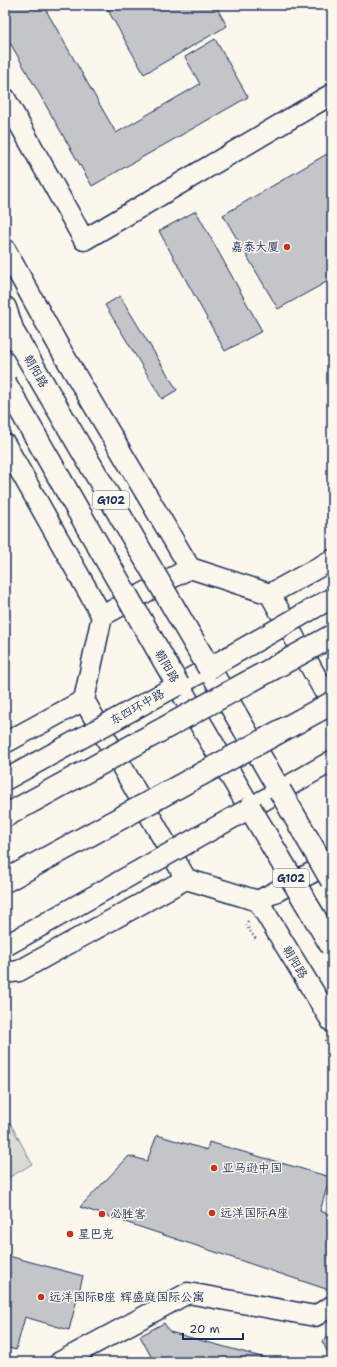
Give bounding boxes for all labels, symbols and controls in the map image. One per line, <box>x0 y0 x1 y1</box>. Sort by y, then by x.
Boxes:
place label: 嘉泰大厦 <box>231 239 279 255</box>
marker: 嘉泰大厦 <box>282 242 292 252</box>
street label: 朝阳路 <box>20 351 52 391</box>
road number: G102 <box>93 491 129 509</box>
street label: 朝阳路 <box>151 646 183 686</box>
street label: 东四环中路 <box>107 685 167 729</box>
road number: G102 <box>273 869 309 887</box>
street label: 朝阳路 <box>279 942 311 982</box>
place label: 亚马逊中国 <box>222 1160 282 1176</box>
marker: 亚马逊中国 <box>209 1163 219 1173</box>
place label: 远洋国际A座 <box>220 1205 289 1221</box>
place label: 必胜客 <box>110 1206 146 1222</box>
marker: 远洋国际A座 <box>207 1208 217 1218</box>
marker: 必胜客 <box>97 1209 107 1219</box>
place label: 星巴克 <box>78 1226 114 1242</box>
marker: 星巴克 <box>65 1229 75 1239</box>
place label: 远洋国际B座 辉盛庭国际公寓 <box>49 1289 204 1305</box>
marker: 远洋国际B座 辉盛庭国际公寓 <box>36 1292 46 1302</box>
scale bar <box>183 1315 243 1341</box>
text: 20 m <box>189 1321 220 1337</box>

